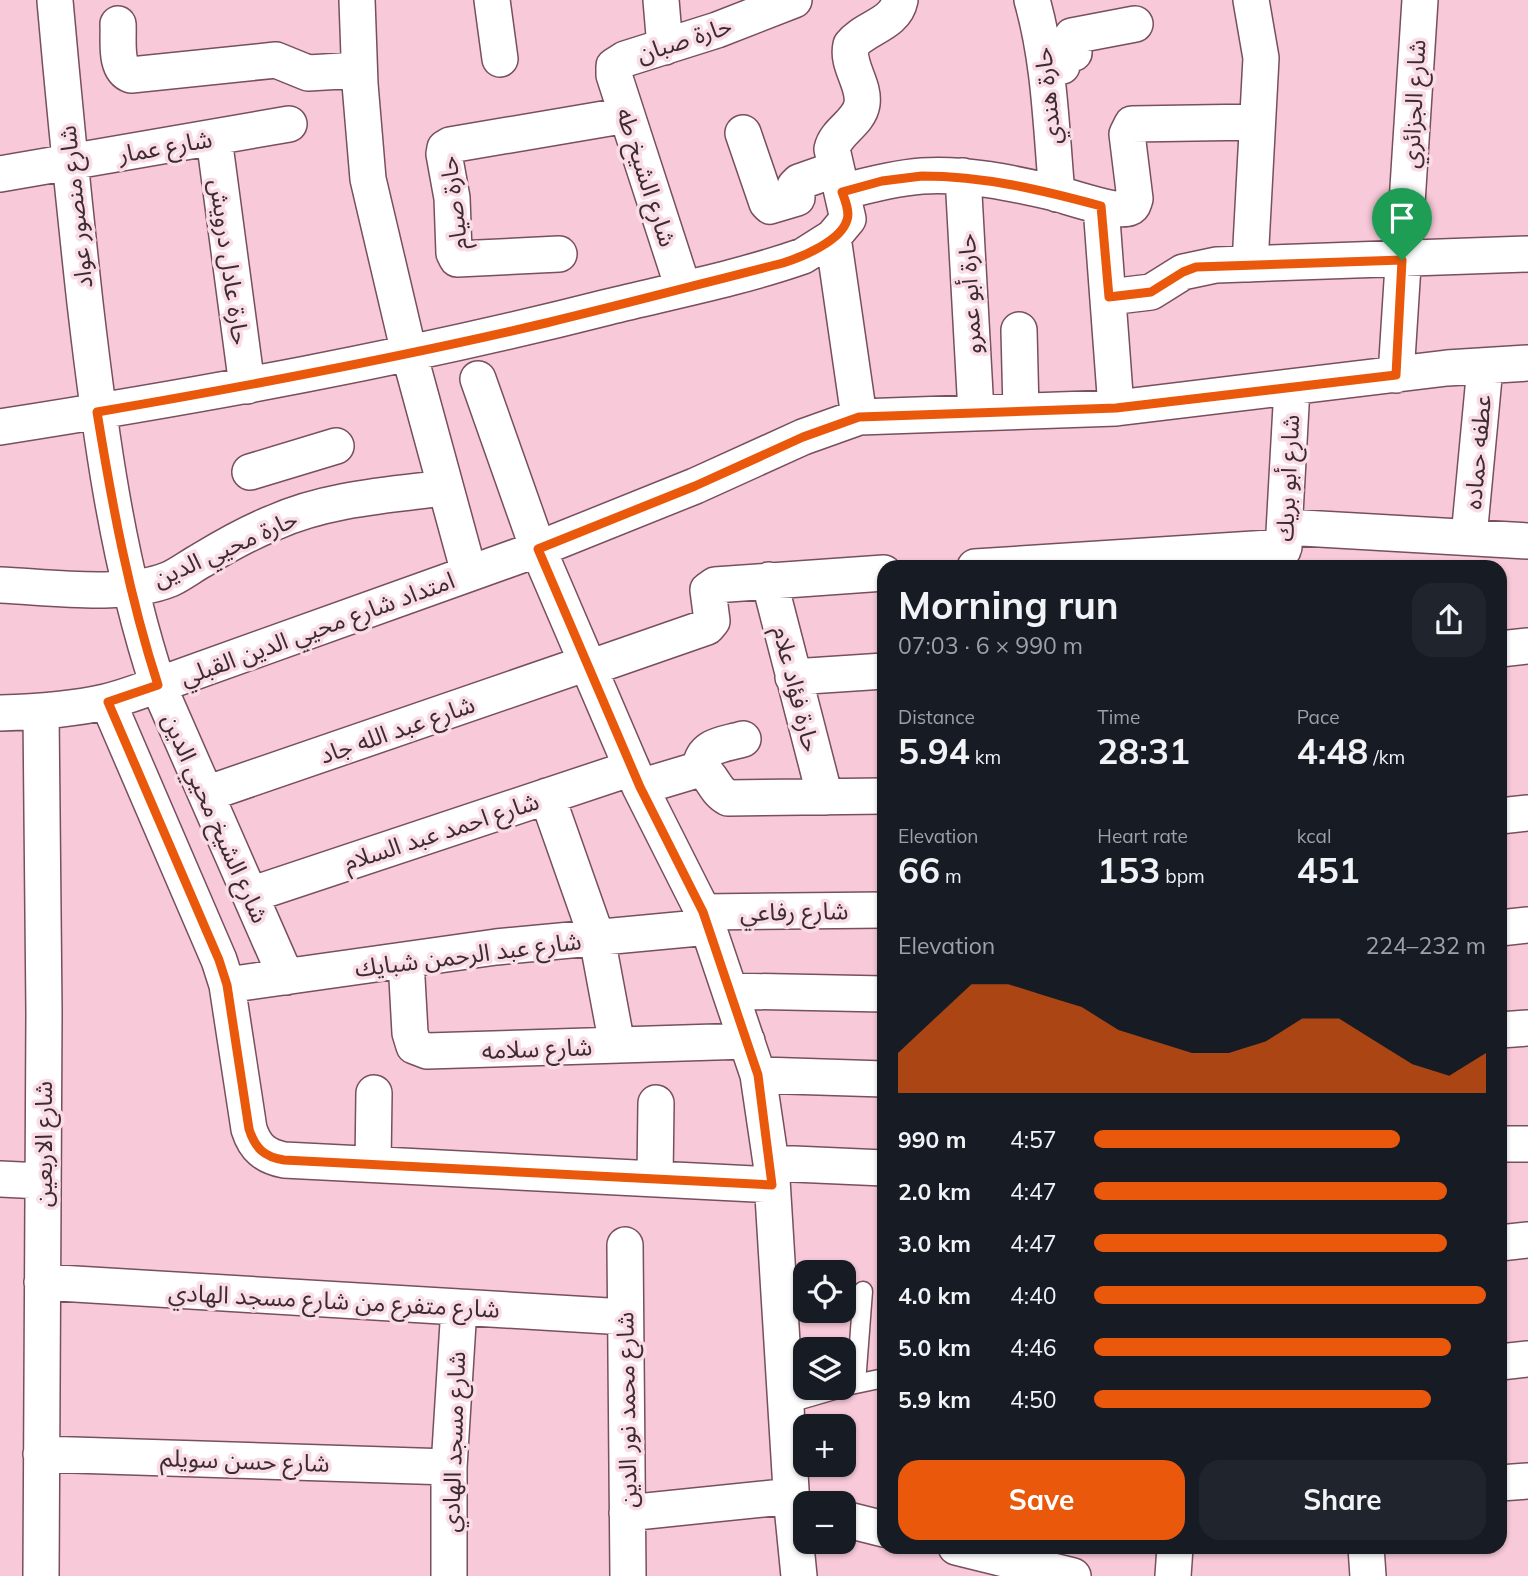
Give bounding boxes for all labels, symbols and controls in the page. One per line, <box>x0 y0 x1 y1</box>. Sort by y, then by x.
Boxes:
street label: حارة صبان <box>633 10 735 68</box>
street label: شارع الجزائري <box>1395 39 1436 169</box>
street label: حارة هندي <box>1027 45 1072 146</box>
street label: شارع الشيخ طه <box>608 104 684 251</box>
street label: شارع عمار <box>115 123 215 172</box>
street label: شارع منصور عواد <box>52 124 101 290</box>
street label: حارة صيام <box>432 154 478 252</box>
street label: حارة عادل درويش <box>204 177 256 347</box>
pin <box>1372 188 1432 260</box>
icon: arrive <box>1383 199 1421 237</box>
street label: حارة أبو عمرو <box>951 233 987 355</box>
street label: عطفه حماده <box>1457 393 1497 511</box>
street label: شارع أبو بريك <box>1269 414 1308 542</box>
street label: حارة محيي الدين <box>148 503 304 597</box>
street label: امتداد شارع محيي الدين القبلي <box>176 564 460 696</box>
text: Morning run <box>898 581 1119 629</box>
button: share <box>1412 583 1486 657</box>
street label: حارة فؤاد علام <box>763 623 827 756</box>
text: 07:03 · 6 × 990 m <box>898 631 1083 660</box>
street label: شارع عبد الله جاد <box>316 688 479 772</box>
text: Distance <box>898 705 975 729</box>
text: Time <box>1097 705 1140 729</box>
text: Pace <box>1297 705 1340 729</box>
street label: شارع الشيخ محيي الدين <box>152 708 276 929</box>
text: 5.94 <box>898 729 970 773</box>
text: 28:31 <box>1097 729 1190 773</box>
text: 4:48 <box>1297 729 1368 773</box>
text: km <box>970 745 1001 769</box>
text: /km <box>1368 745 1405 769</box>
street label: شارع احمد عبد السلام <box>340 785 544 881</box>
text: Elevation <box>898 824 978 848</box>
text: Heart rate <box>1097 824 1188 848</box>
text: kcal <box>1297 824 1331 848</box>
text: 66 <box>898 848 940 892</box>
text: 153 <box>1097 848 1160 892</box>
text: 451 <box>1297 848 1360 892</box>
text: m <box>940 864 962 888</box>
text: bpm <box>1160 864 1205 888</box>
street label: شارع رفاعي <box>739 895 849 932</box>
street label: شارع عبد الرحمن شبايك <box>353 925 583 986</box>
text: Elevation <box>898 931 995 960</box>
text: 224–232 m <box>1365 931 1486 960</box>
street label: شارع سلامه <box>481 1031 593 1068</box>
street label: شارع الاربعين <box>28 1081 61 1207</box>
text: 990 m <box>898 1125 966 1154</box>
text: 4:57 <box>1010 1125 1057 1154</box>
text: 2.0 km <box>898 1177 971 1206</box>
text: 4:47 <box>1010 1177 1057 1206</box>
text: 3.0 km <box>898 1229 971 1258</box>
text: 4:47 <box>1010 1229 1057 1258</box>
map controls <box>793 1260 856 1554</box>
button: locate <box>793 1260 856 1323</box>
street label: شارع متفرع من شارع مسجد الهادي <box>167 1276 501 1328</box>
text: 4.0 km <box>898 1281 971 1310</box>
text: 4:40 <box>1010 1281 1057 1310</box>
street label: شارع محمد نور الدين <box>609 1312 646 1508</box>
text: 5.0 km <box>898 1333 971 1362</box>
text: 4:46 <box>1010 1333 1057 1362</box>
button: layers <box>793 1337 856 1400</box>
street label: شارع مسجد الهادي <box>435 1351 476 1533</box>
text: 5.9 km <box>898 1385 971 1414</box>
text: 4:50 <box>1010 1385 1057 1414</box>
button: + <box>793 1414 856 1477</box>
street label: شارع حسن سويلم <box>160 1442 330 1481</box>
button: Save <box>898 1460 1185 1540</box>
button: Share <box>1199 1460 1486 1540</box>
button: − <box>793 1491 856 1554</box>

